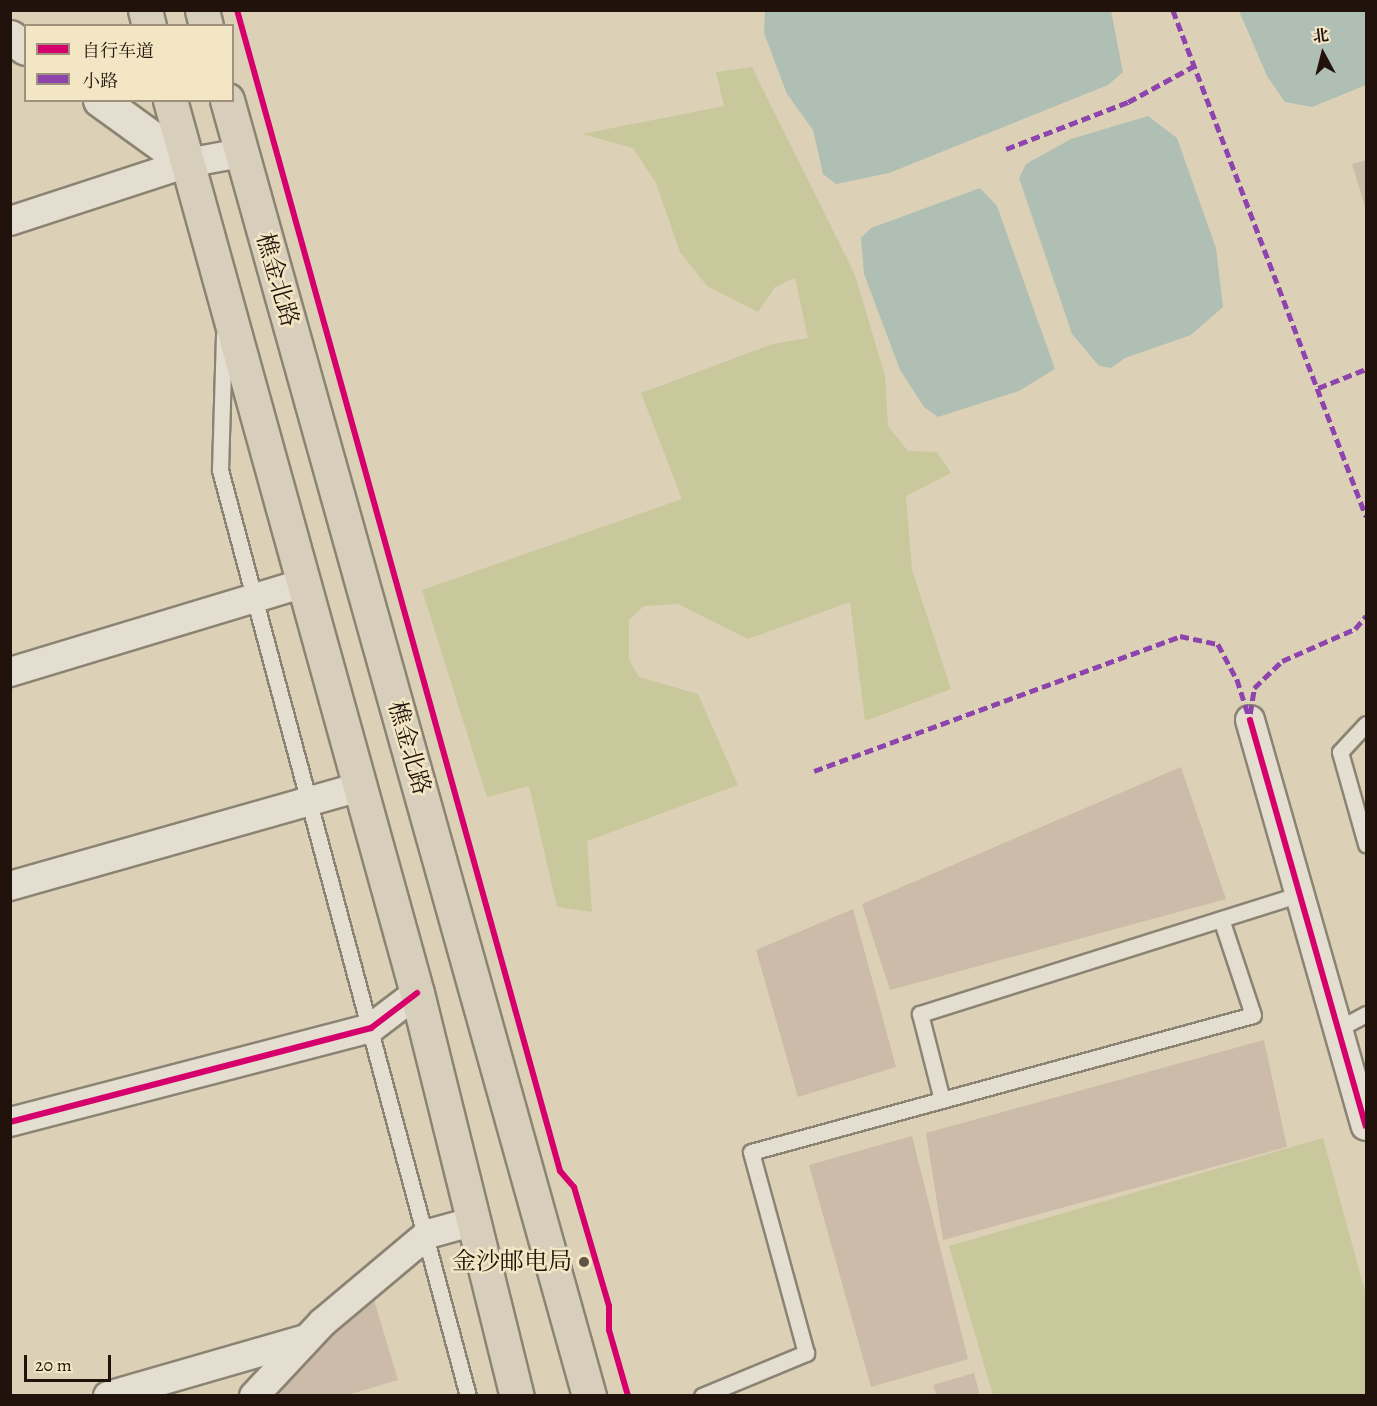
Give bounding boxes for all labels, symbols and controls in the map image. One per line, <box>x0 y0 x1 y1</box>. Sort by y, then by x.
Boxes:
legend <box>24 24 234 102</box>
north arrow <box>1293 24 1353 84</box>
text: 北 <box>1312 24 1330 48</box>
text: 自行车道 <box>82 39 154 63</box>
text: 小路 <box>82 69 118 93</box>
street label: 樵金北路 <box>250 230 304 330</box>
street label: 樵金北路 <box>382 698 436 798</box>
place label: 金沙邮电局 <box>452 1248 572 1276</box>
marker: 金沙邮电局 <box>577 1255 591 1269</box>
scale bar <box>27 1343 114 1381</box>
text: 20 m <box>35 1353 72 1377</box>

